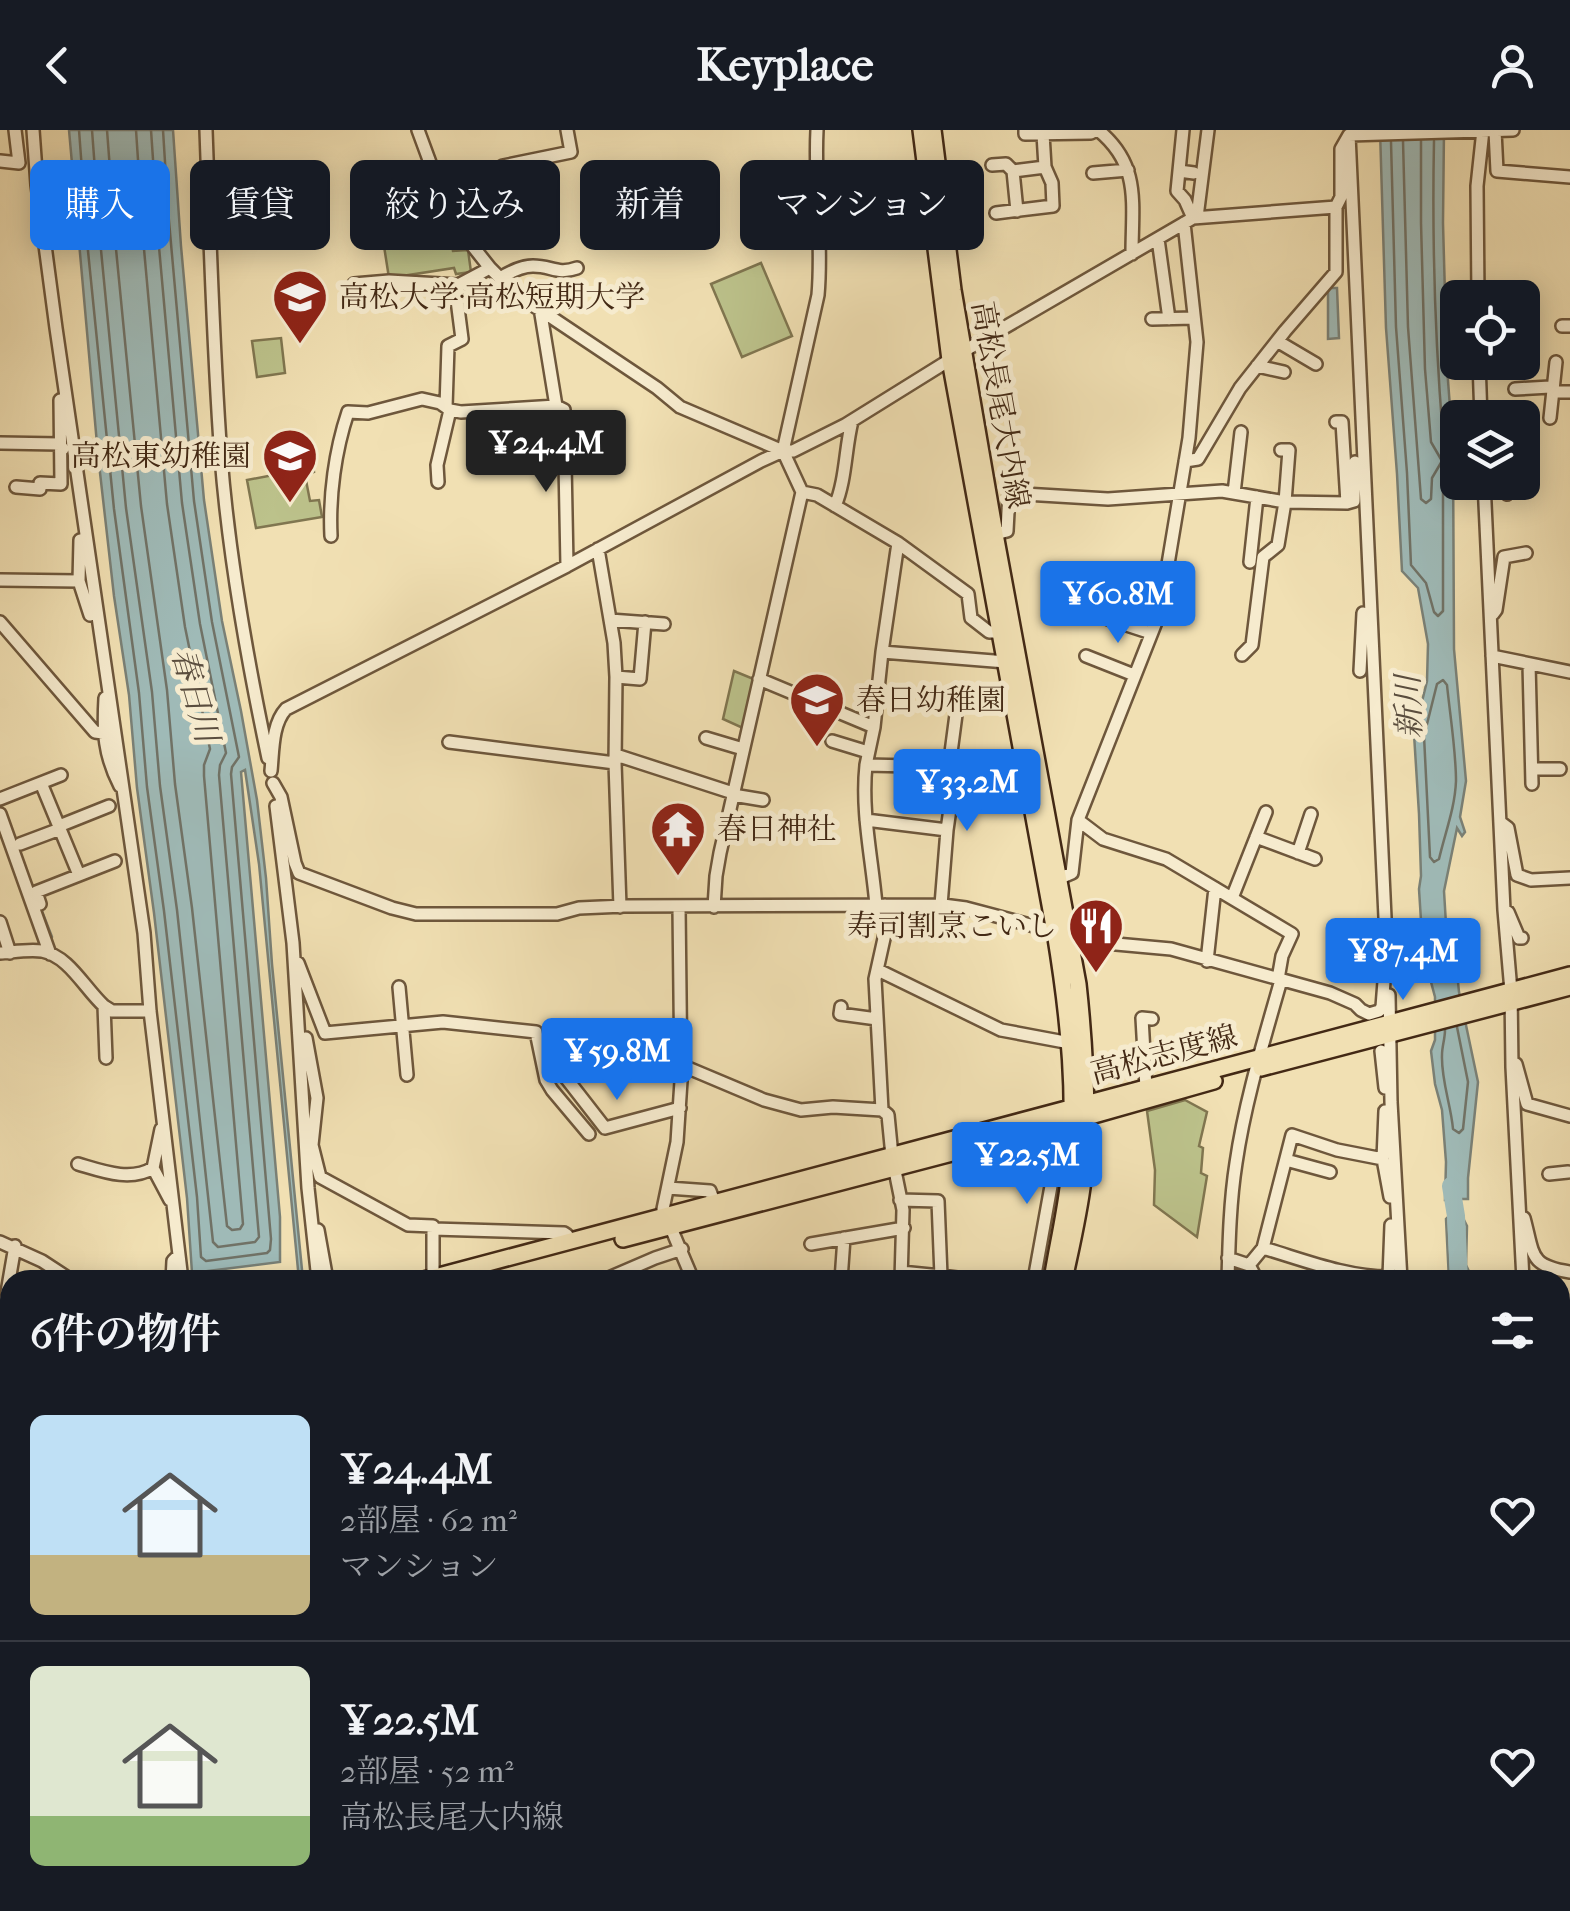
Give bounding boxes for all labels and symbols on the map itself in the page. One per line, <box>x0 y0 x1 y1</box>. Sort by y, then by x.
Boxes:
school or university icon: 高松大学·高松短期大学 <box>270 267 330 346</box>
place label: 高松大学·高松短期大学 <box>339 280 645 315</box>
street label: 高松長尾大内線 <box>965 299 1035 511</box>
pin: ¥24.4M <box>465 410 627 495</box>
school or university icon: 高松東幼稚園 <box>260 426 320 505</box>
place label: 高松東幼稚園 <box>71 439 251 474</box>
pin: ¥60.8M <box>1037 561 1199 646</box>
water label: 春日川 <box>164 644 227 749</box>
school or university icon: 春日幼稚園 <box>787 670 847 749</box>
water label: 新川 <box>1389 671 1429 740</box>
place label: 春日幼稚園 <box>856 683 1006 718</box>
pin: ¥33.2M <box>886 749 1048 834</box>
temple icon: 春日神社 <box>648 799 708 878</box>
place label: 春日神社 <box>717 812 837 847</box>
restaurant icon: 寿司割烹こいし <box>1066 896 1126 975</box>
place label: 寿司割烹こいし <box>847 909 1057 944</box>
pin: ¥87.4M <box>1322 918 1484 1003</box>
pin: ¥59.8M <box>536 1018 698 1103</box>
street label: 高松志度線 <box>1087 1019 1241 1091</box>
pin: ¥22.5M <box>946 1122 1108 1207</box>

